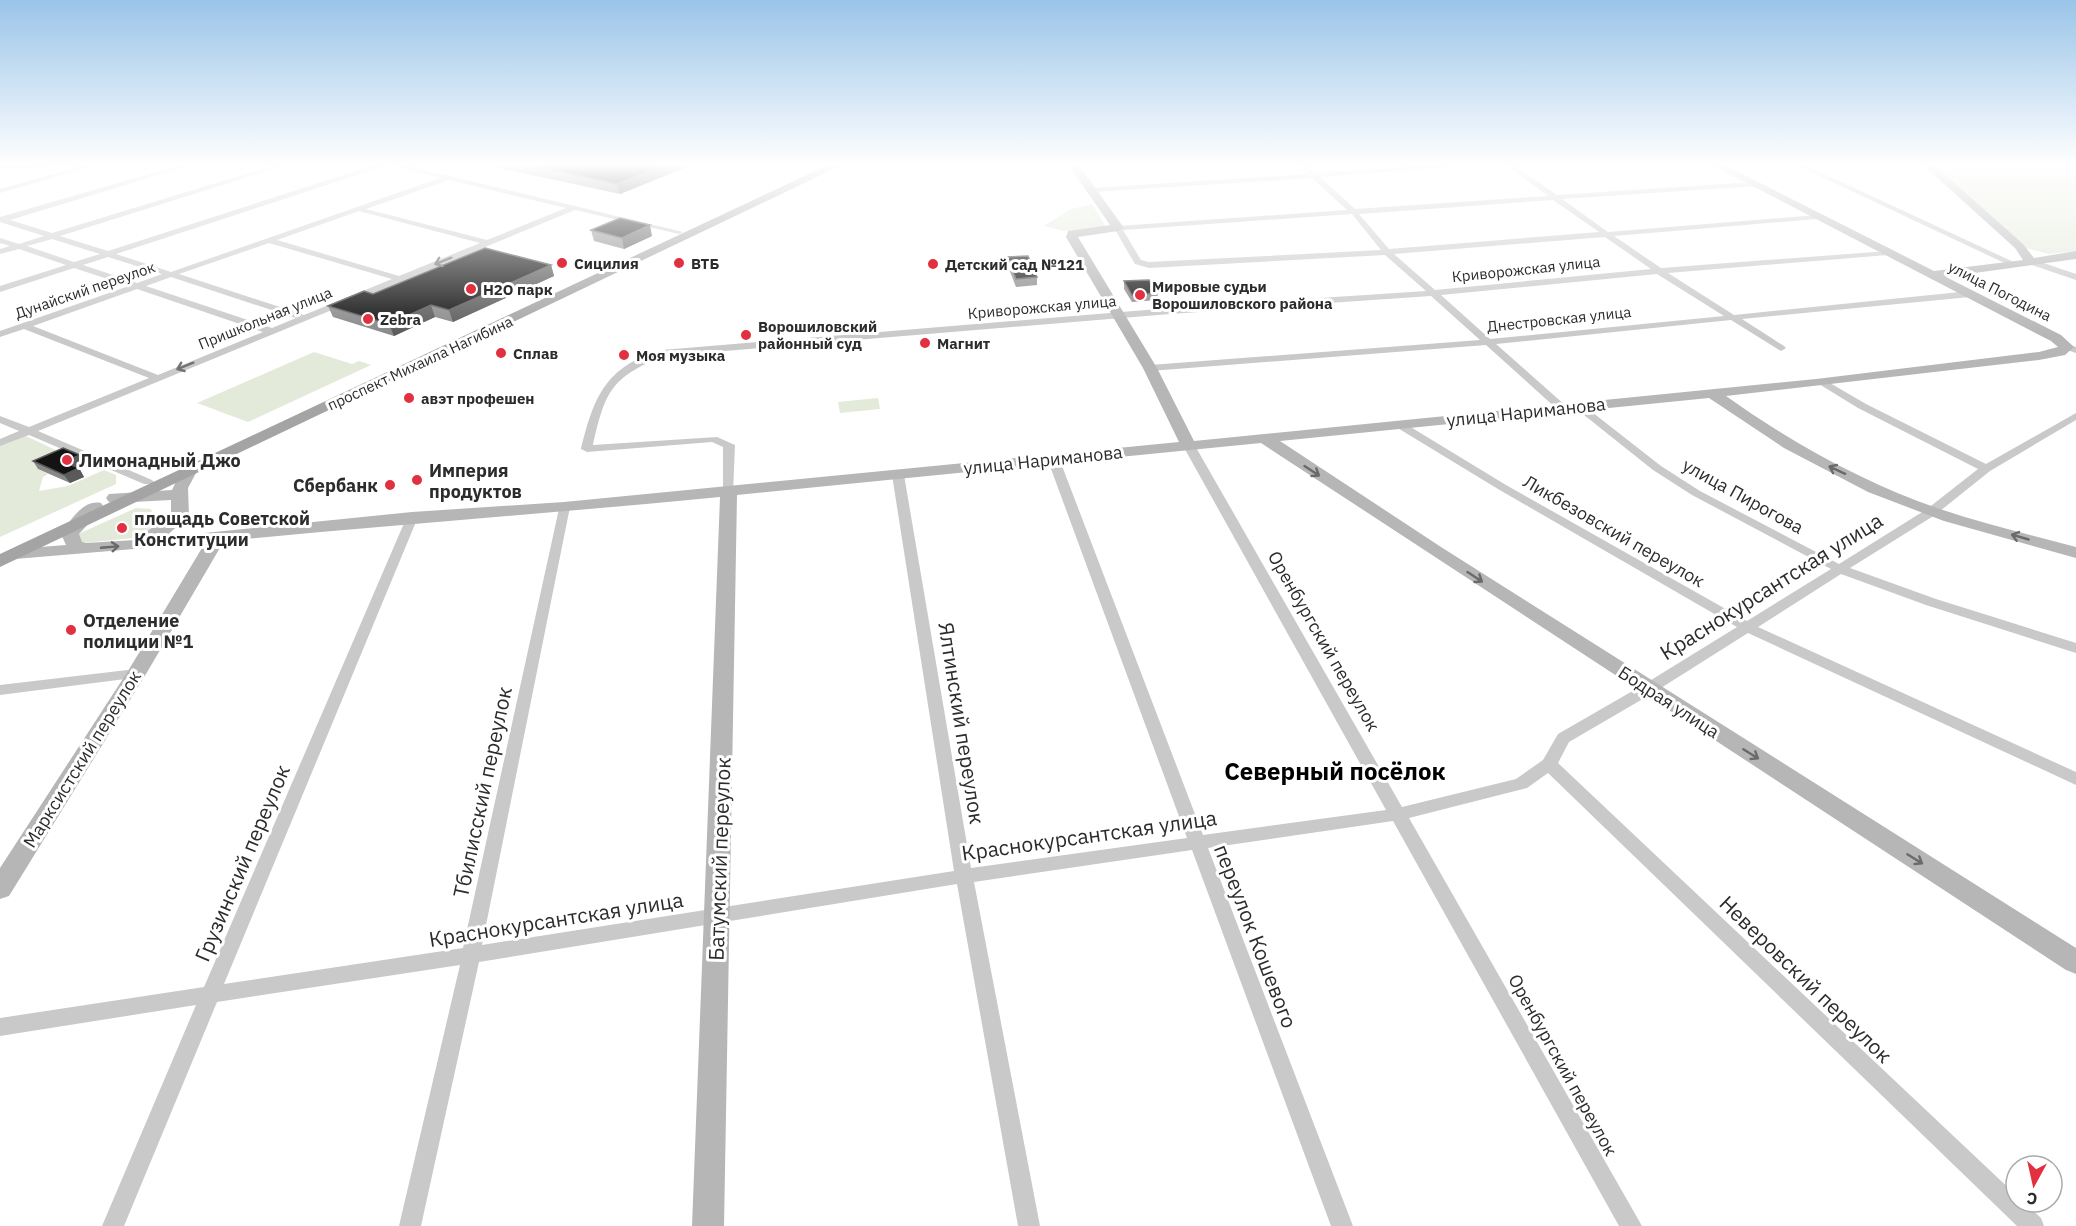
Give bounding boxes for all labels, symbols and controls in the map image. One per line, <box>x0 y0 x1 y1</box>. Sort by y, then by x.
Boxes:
street label: Криворожская улица <box>1451 252 1601 286</box>
place label: Сицилия <box>574 254 639 273</box>
place label: ВТБ <box>691 254 719 273</box>
place label: Детский сад №121 <box>945 255 1084 274</box>
one-way arrow <box>435 256 453 267</box>
marker: Сицилия <box>555 256 569 270</box>
marker: ВТБ <box>672 256 686 270</box>
street label: Дунайский переулок <box>12 257 158 323</box>
marker: Детский сад №121 <box>926 257 940 271</box>
street label: улица Погодина <box>1945 257 2055 325</box>
place label: Мировые судьи Ворошиловского района <box>1152 277 1333 313</box>
place label: H2O парк <box>483 280 553 299</box>
marker: H2O парк <box>464 282 478 296</box>
street label: Пришкольная улица <box>195 283 335 353</box>
marker: Мировые судьи Ворошиловского района <box>1133 288 1147 302</box>
street label: Криворожская улица <box>967 291 1117 323</box>
street label: Днестровская улица <box>1486 302 1632 336</box>
place label: Zebra <box>380 310 421 329</box>
street label: проспект Михаила Нагибина <box>324 312 516 414</box>
marker: Zebra <box>361 312 375 326</box>
place label: Ворошиловский районный суд <box>758 317 877 353</box>
marker: Ворошиловский районный суд <box>739 328 753 342</box>
place label: Магнит <box>937 334 991 353</box>
marker: Магнит <box>918 336 932 350</box>
place label: Сплав <box>513 344 558 363</box>
marker: Сплав <box>494 346 508 360</box>
place label: Моя музыка <box>636 346 726 365</box>
marker: Моя музыка <box>617 348 631 362</box>
one-way arrow <box>176 361 195 372</box>
place label: авэт профешен <box>421 389 535 408</box>
marker: авэт профешен <box>402 391 416 405</box>
street label: улица Нариманова <box>1445 392 1607 432</box>
street label: улица Нариманова <box>962 440 1124 480</box>
place label: Лимонадный Джо <box>79 449 241 472</box>
marker: Лимонадный Джо <box>60 453 74 467</box>
street label: улица Пирогова <box>1678 453 1808 539</box>
place label: Империя продуктов <box>429 459 522 503</box>
one-way arrow <box>1829 463 1847 475</box>
one-way arrow <box>1303 465 1320 477</box>
street label: Ликбезовский переулок <box>1519 470 1709 592</box>
marker: Империя продуктов <box>410 473 424 487</box>
place label: Сбербанк <box>293 474 378 497</box>
marker: Сбербанк <box>383 478 397 492</box>
street label: Краснокурсантская улица <box>1654 506 1888 666</box>
place label: площадь Советской Конституции <box>134 507 310 551</box>
marker: площадь Советской Конституции <box>115 521 129 535</box>
one-way arrow <box>2011 531 2030 542</box>
one-way arrow <box>99 541 119 552</box>
street label: Оренбургский переулок <box>1263 547 1385 735</box>
one-way arrow <box>1466 571 1483 583</box>
place label: Отделение полиции №1 <box>83 609 194 653</box>
street label: Ялтинский переулок <box>932 620 992 826</box>
marker: Отделение полиции №1 <box>64 623 78 637</box>
street label: Бодрая улица <box>1614 661 1724 743</box>
street label: Марксистский переулок <box>18 666 146 852</box>
street label: Тбилисский переулок <box>446 684 518 900</box>
one-way arrow <box>1742 748 1759 760</box>
district label: Северный посёлок <box>1224 755 1446 787</box>
street label: Батумский переулок <box>701 757 737 961</box>
street label: Грузинский переулок <box>188 760 296 966</box>
street label: Краснокурсантская улица <box>960 803 1218 867</box>
street label: переулок Кошевого <box>1208 840 1304 1032</box>
one-way arrow <box>1907 852 1924 865</box>
street label: Краснокурсантская улица <box>427 885 685 953</box>
street label: Неверовский переулок <box>1714 889 1898 1069</box>
street label: Оренбургский переулок <box>1503 970 1623 1160</box>
north arrow <box>2004 1154 2064 1214</box>
text: С <box>2025 1188 2038 1209</box>

